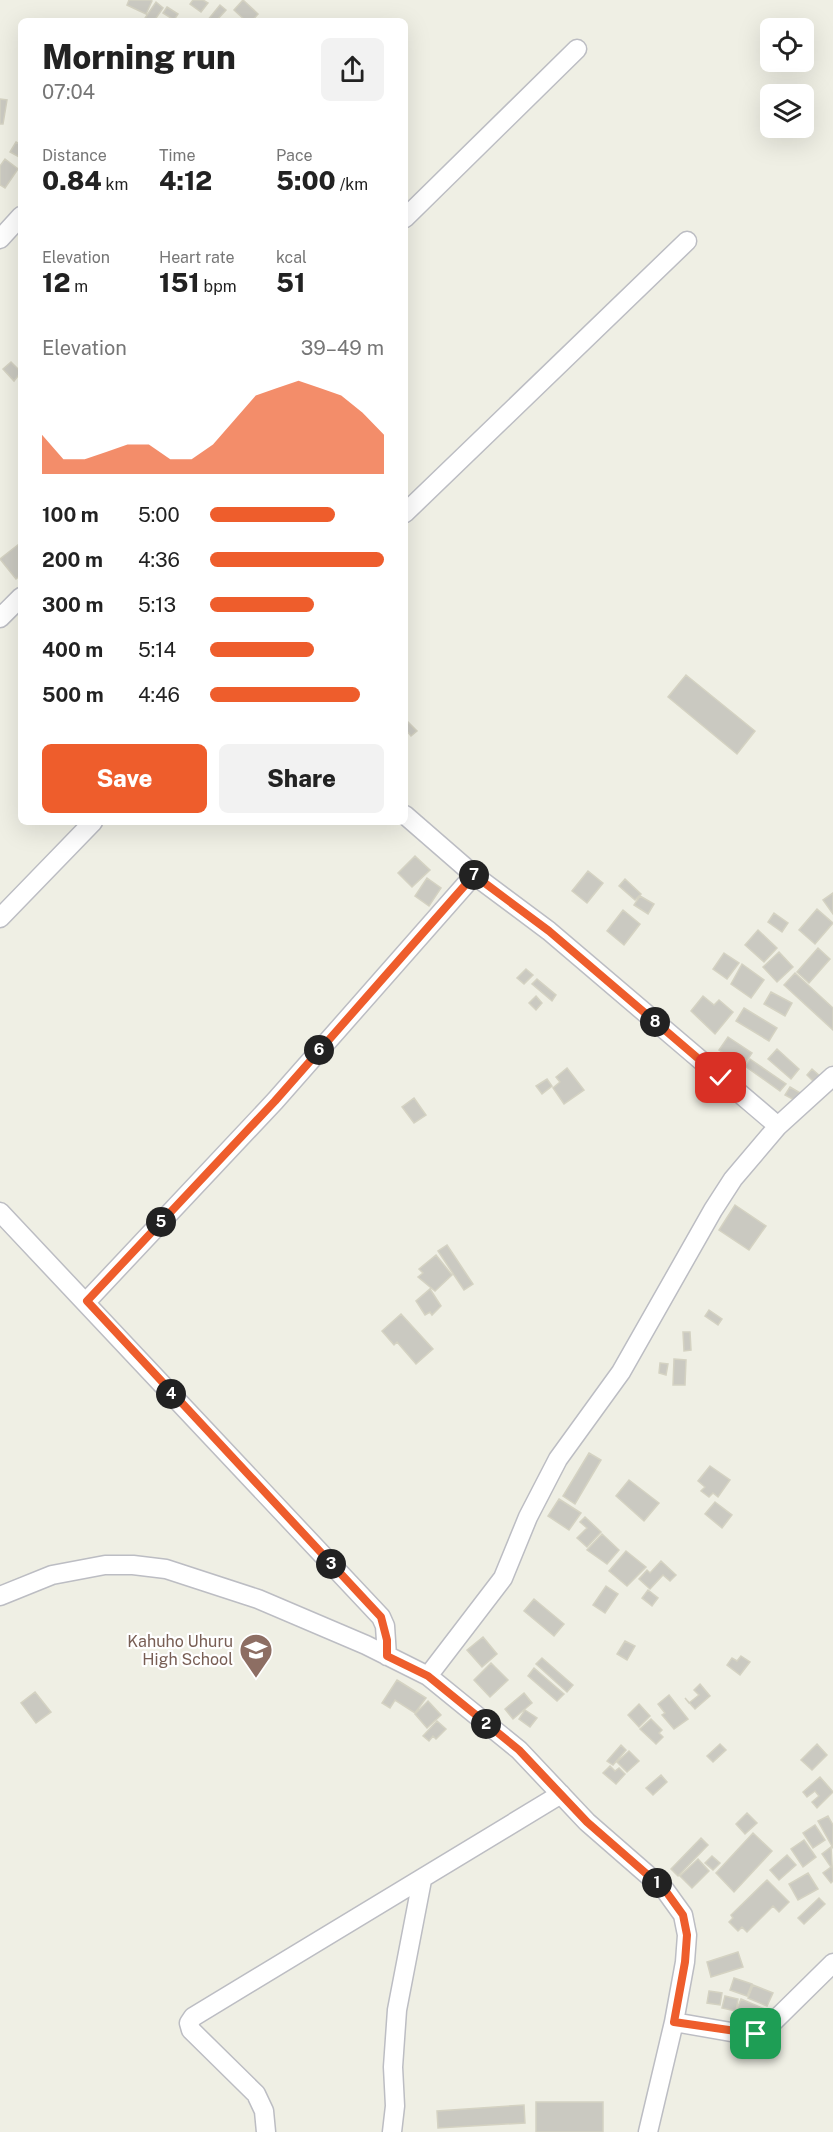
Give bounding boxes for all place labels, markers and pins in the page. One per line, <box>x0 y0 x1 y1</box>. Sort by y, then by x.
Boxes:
pin: 7 <box>459 860 489 890</box>
pin: 8 <box>640 1007 670 1037</box>
pin: 6 <box>304 1035 334 1065</box>
pin <box>695 1052 746 1103</box>
pin: 5 <box>146 1207 176 1237</box>
pin: 4 <box>156 1379 186 1409</box>
pin: 3 <box>316 1549 346 1579</box>
place label: Kahuho Uhuru High School <box>127 1632 233 1669</box>
school or university icon: Kahuho Uhuru High School <box>238 1632 274 1679</box>
pin: 2 <box>471 1709 501 1739</box>
pin: 1 <box>642 1868 672 1898</box>
pin <box>730 2008 781 2059</box>

